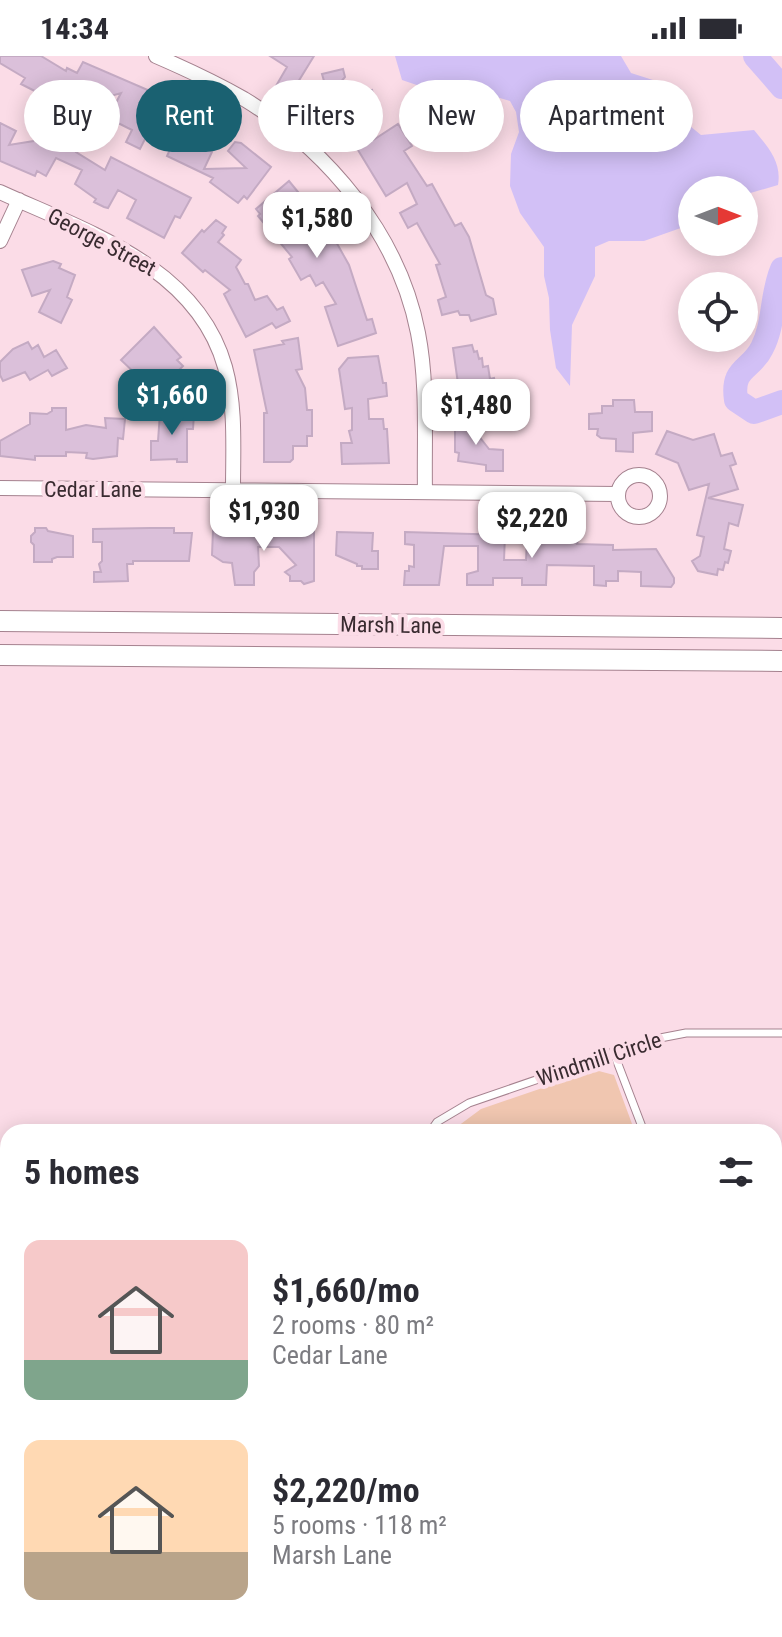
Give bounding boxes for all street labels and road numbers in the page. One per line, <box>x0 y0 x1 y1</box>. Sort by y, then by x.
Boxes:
street label: George Street <box>44 203 160 281</box>
street label: Cedar Lane <box>44 477 142 502</box>
street label: Marsh Lane <box>340 612 442 638</box>
street label: Windmill Circle <box>533 1027 665 1091</box>

